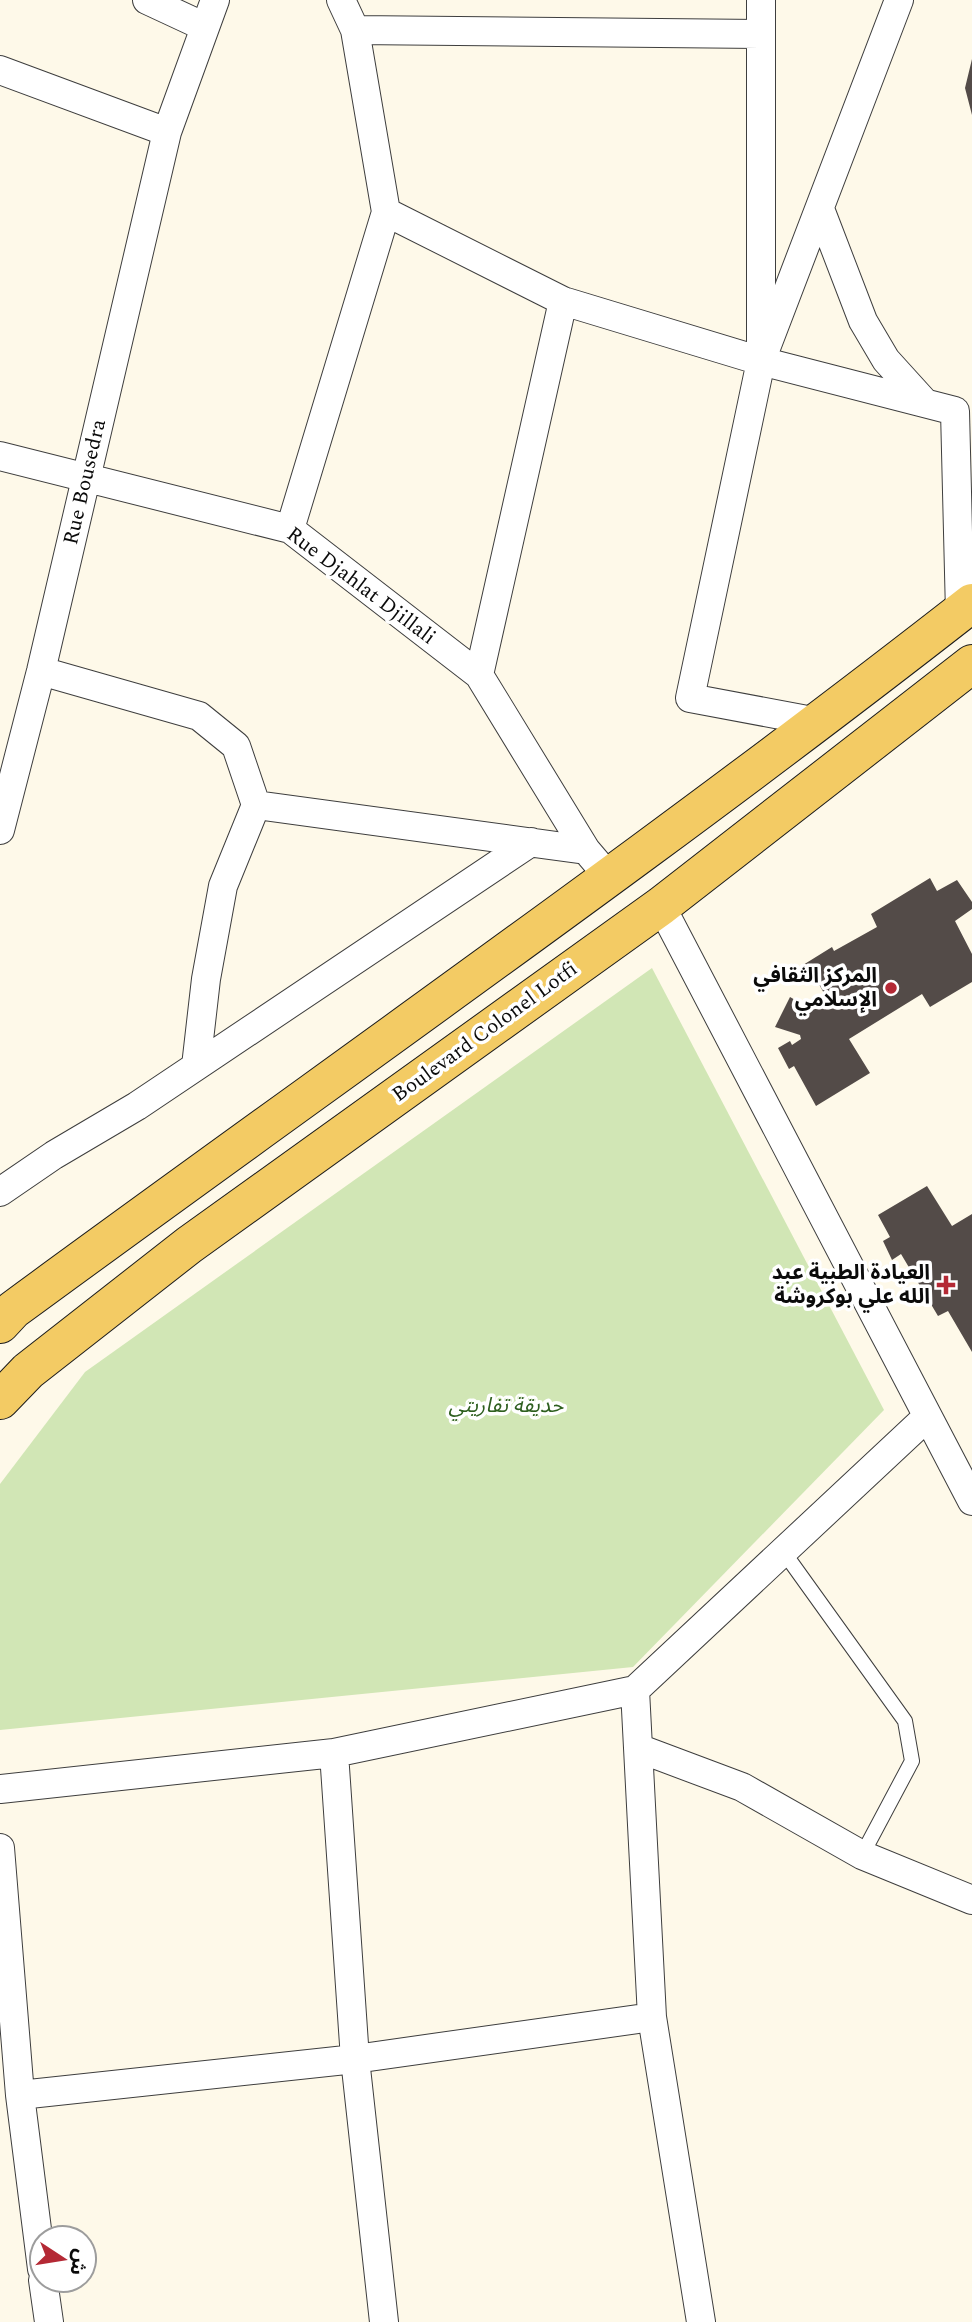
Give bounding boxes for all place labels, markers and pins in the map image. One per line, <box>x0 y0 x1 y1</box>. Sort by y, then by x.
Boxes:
place label: المركز الثقافي الإسلامي <box>753 960 877 1016</box>
marker: المركز الثقافي الإسلامي <box>883 980 899 996</box>
place label: العيادة الطبية عبد الله علي بوكروشة <box>772 1257 930 1313</box>
marker: العيادة الطبية عبد الله علي بوكروشة <box>936 1275 956 1295</box>

